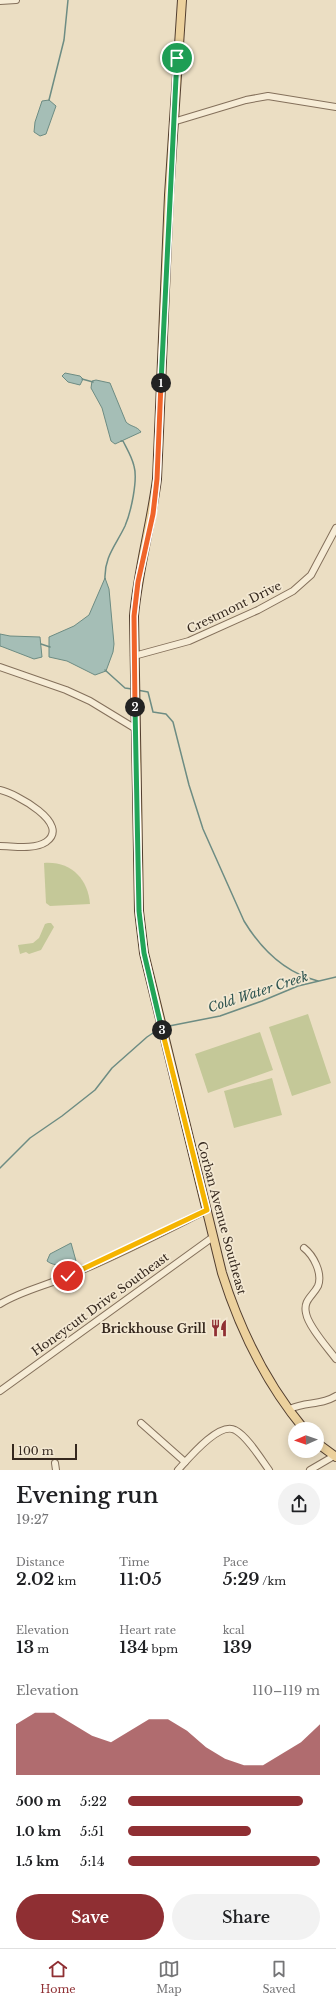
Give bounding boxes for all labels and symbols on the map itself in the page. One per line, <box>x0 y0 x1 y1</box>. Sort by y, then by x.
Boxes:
pin <box>160 41 194 75</box>
pin: 1 <box>151 373 171 393</box>
street label: Crestmont Drive <box>184 578 284 636</box>
pin: 2 <box>125 697 145 717</box>
water label: Cold Water Creek <box>206 968 311 1016</box>
pin: 3 <box>152 1020 172 1040</box>
street label: Corban Avenue Southeast <box>194 1140 250 1297</box>
street label: Honeycutt Drive Southeast <box>29 1249 172 1359</box>
pin <box>51 1259 85 1293</box>
restaurant icon: Brickhouse Grill <box>209 1318 229 1338</box>
place label: Brickhouse Grill <box>101 1321 207 1336</box>
north arrow <box>288 1422 324 1458</box>
scale bar <box>12 1442 77 1461</box>

